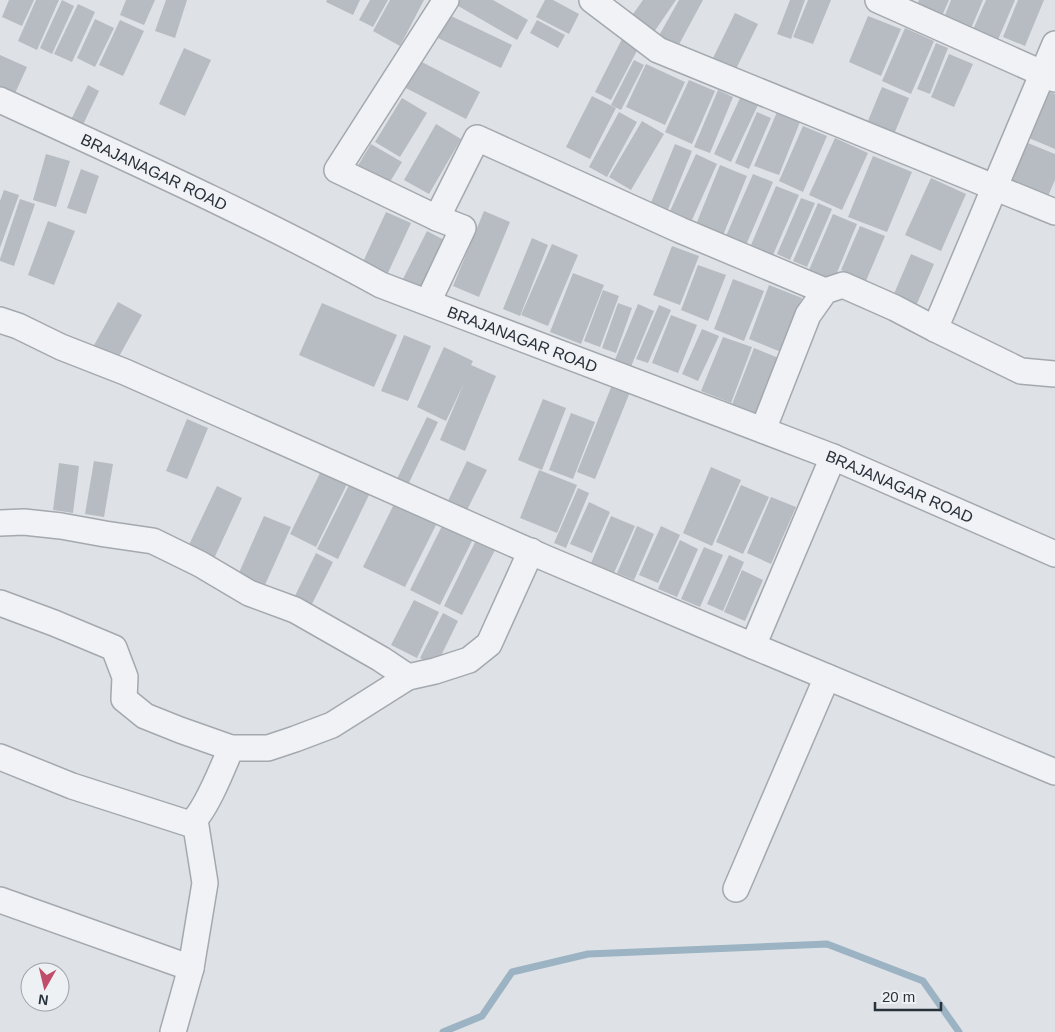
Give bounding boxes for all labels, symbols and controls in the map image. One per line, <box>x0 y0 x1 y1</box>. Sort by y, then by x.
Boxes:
street label: BRAJANAGAR ROAD <box>79 130 230 213</box>
street label: BRAJANAGAR ROAD <box>445 303 600 375</box>
street label: BRAJANAGAR ROAD <box>824 447 976 526</box>
north arrow <box>20 962 70 1012</box>
scale bar <box>875 980 941 1012</box>
text: 20 m <box>882 988 915 1005</box>
text: N <box>37 991 49 1009</box>

